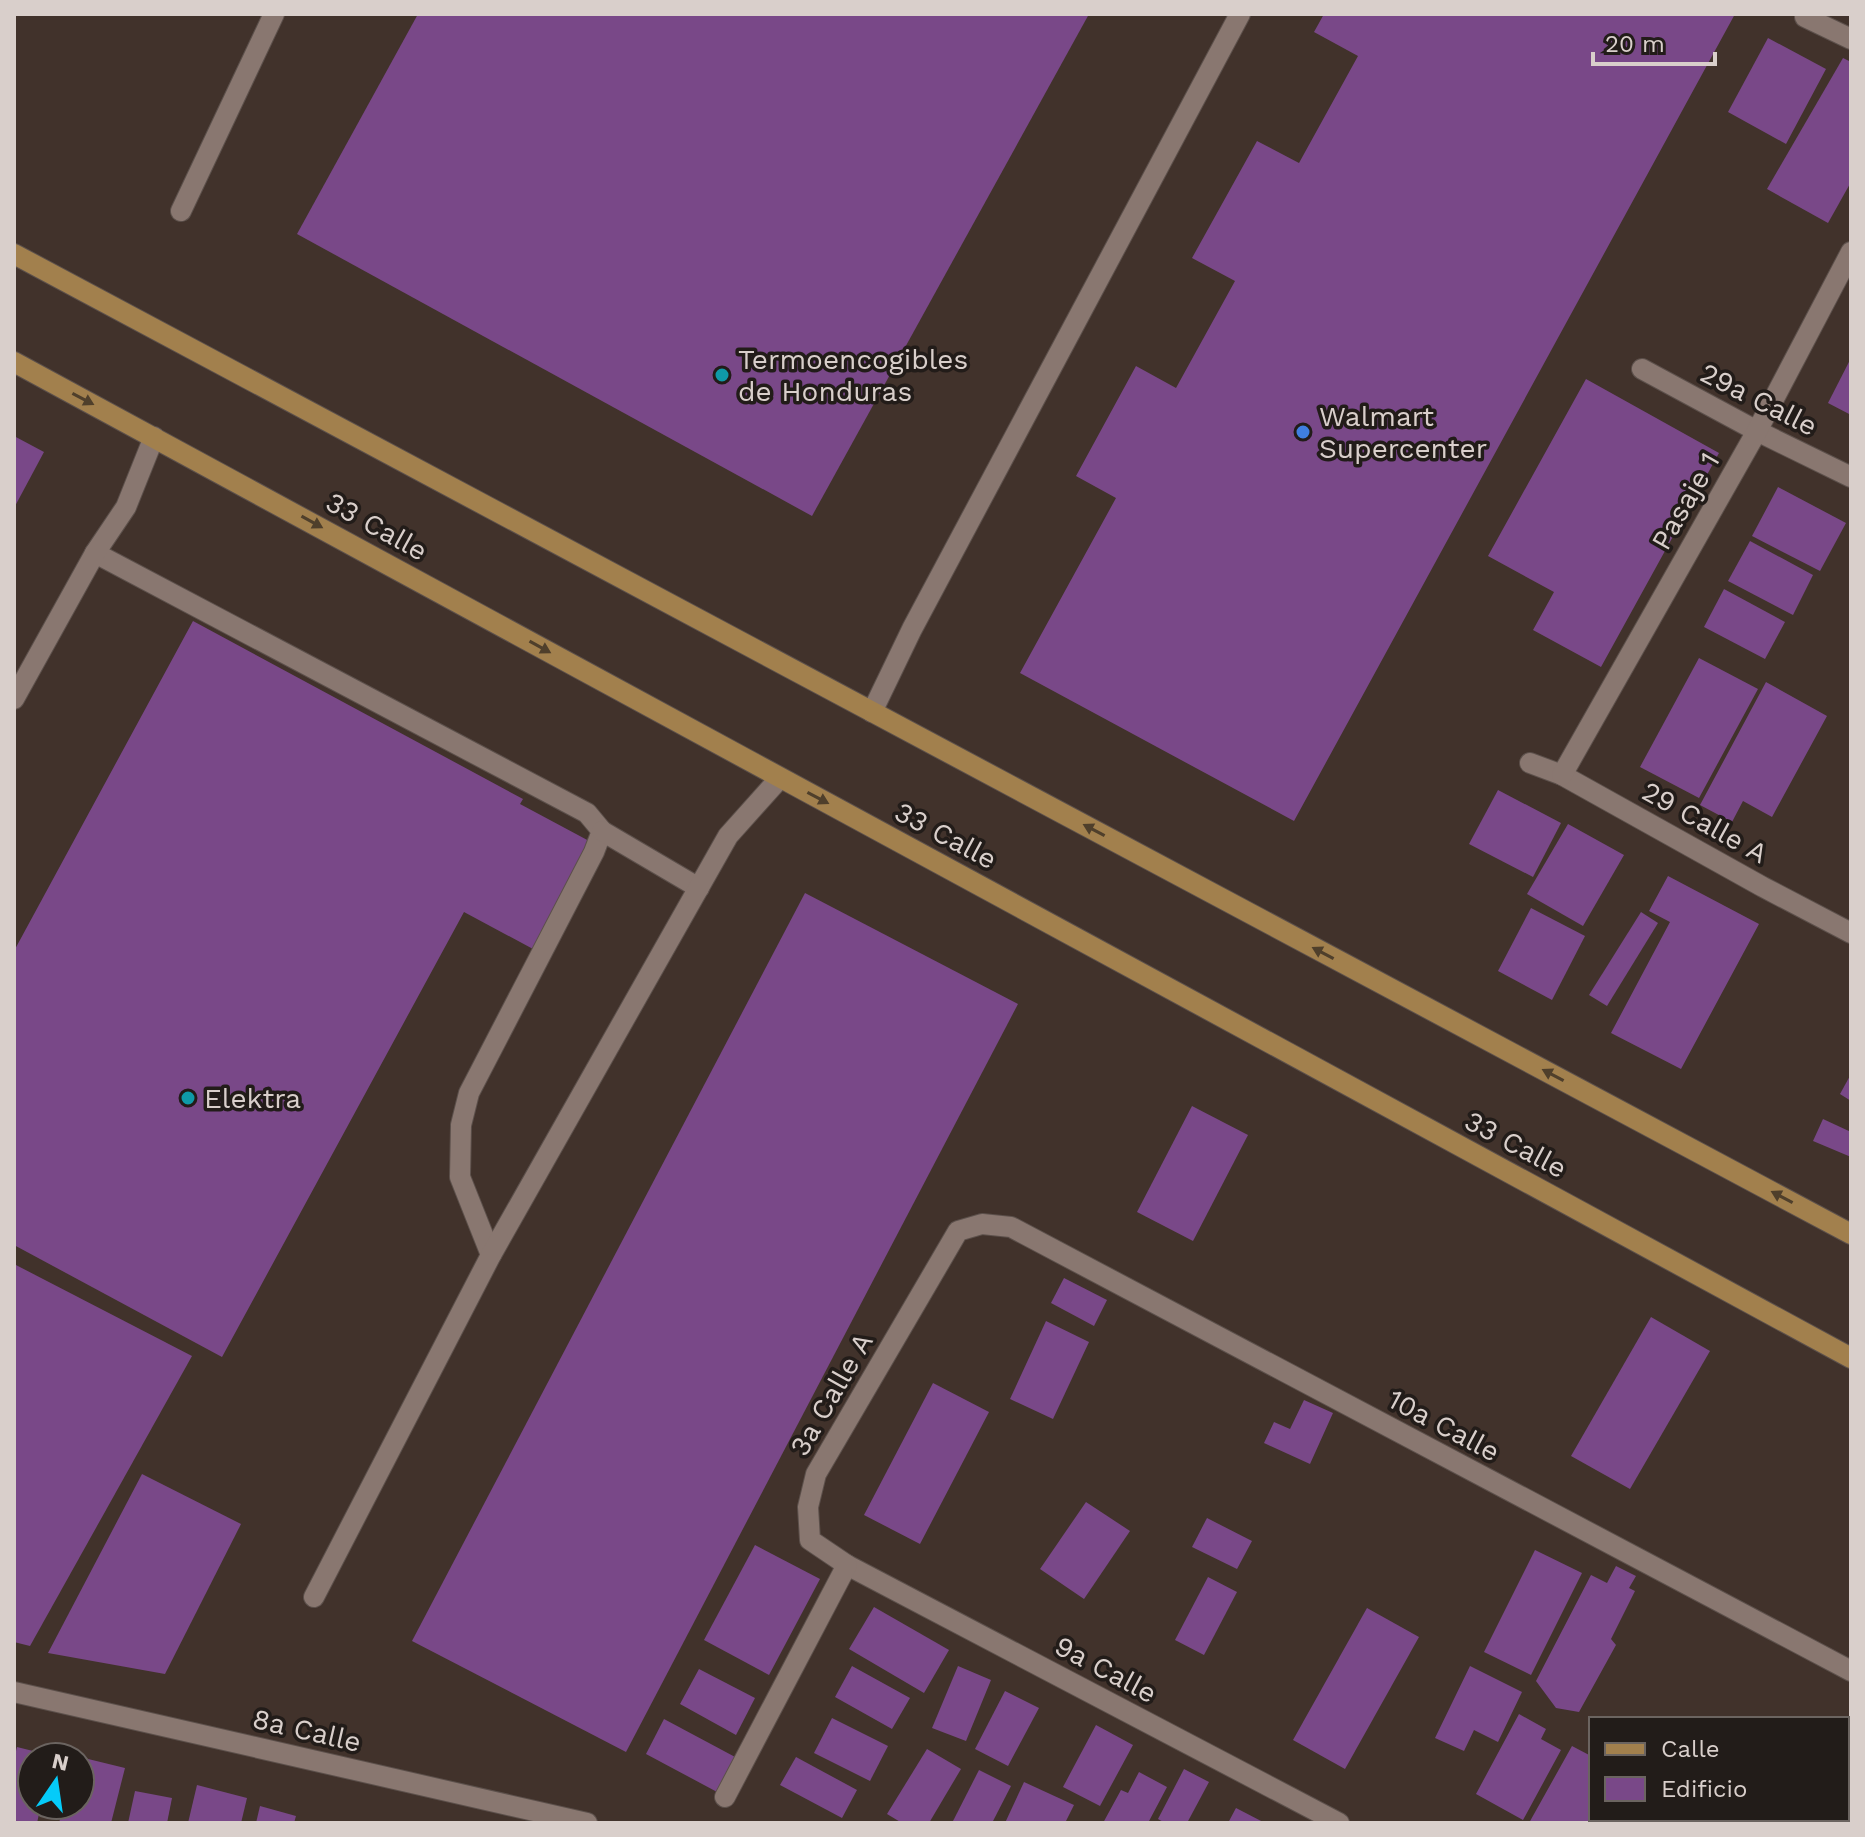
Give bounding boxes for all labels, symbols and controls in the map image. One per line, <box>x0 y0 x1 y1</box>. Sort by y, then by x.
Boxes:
scale bar <box>1593 16 1715 66</box>
text: 20 m <box>1605 30 1665 58</box>
place label: Termoencogibles de Honduras <box>738 343 968 408</box>
street label: 29a Calle <box>1695 356 1823 443</box>
marker: Termoencogibles de Honduras <box>713 366 731 384</box>
one-way arrow <box>71 392 94 405</box>
place label: Walmart Supercenter <box>1319 400 1487 465</box>
marker: Walmart Supercenter <box>1294 423 1312 441</box>
street label: Pasaje 1 <box>1644 447 1726 556</box>
street label: 33 Calle <box>320 485 433 568</box>
one-way arrow <box>300 516 323 529</box>
one-way arrow <box>529 639 551 653</box>
street label: 29 Calle A <box>1636 774 1773 870</box>
one-way arrow <box>806 791 829 804</box>
street label: 33 Calle <box>889 795 1002 876</box>
one-way arrow <box>1083 824 1105 838</box>
one-way arrow <box>1312 946 1335 959</box>
one-way arrow <box>1541 1068 1564 1082</box>
place label: Elektra <box>204 1082 301 1115</box>
marker: Elektra <box>179 1089 197 1107</box>
street label: 33 Calle <box>1459 1104 1572 1185</box>
one-way arrow <box>1771 1191 1794 1204</box>
street label: 3a Calle A <box>783 1327 880 1462</box>
street label: 10a Calle <box>1382 1382 1505 1469</box>
street label: 9a Calle <box>1049 1629 1162 1710</box>
street label: 8a Calle <box>249 1702 364 1759</box>
legend <box>1589 1717 1849 1821</box>
text: Calle <box>1661 1735 1720 1763</box>
north arrow <box>16 1741 96 1821</box>
text: N <box>50 1748 71 1776</box>
text: Edificio <box>1661 1775 1747 1803</box>

